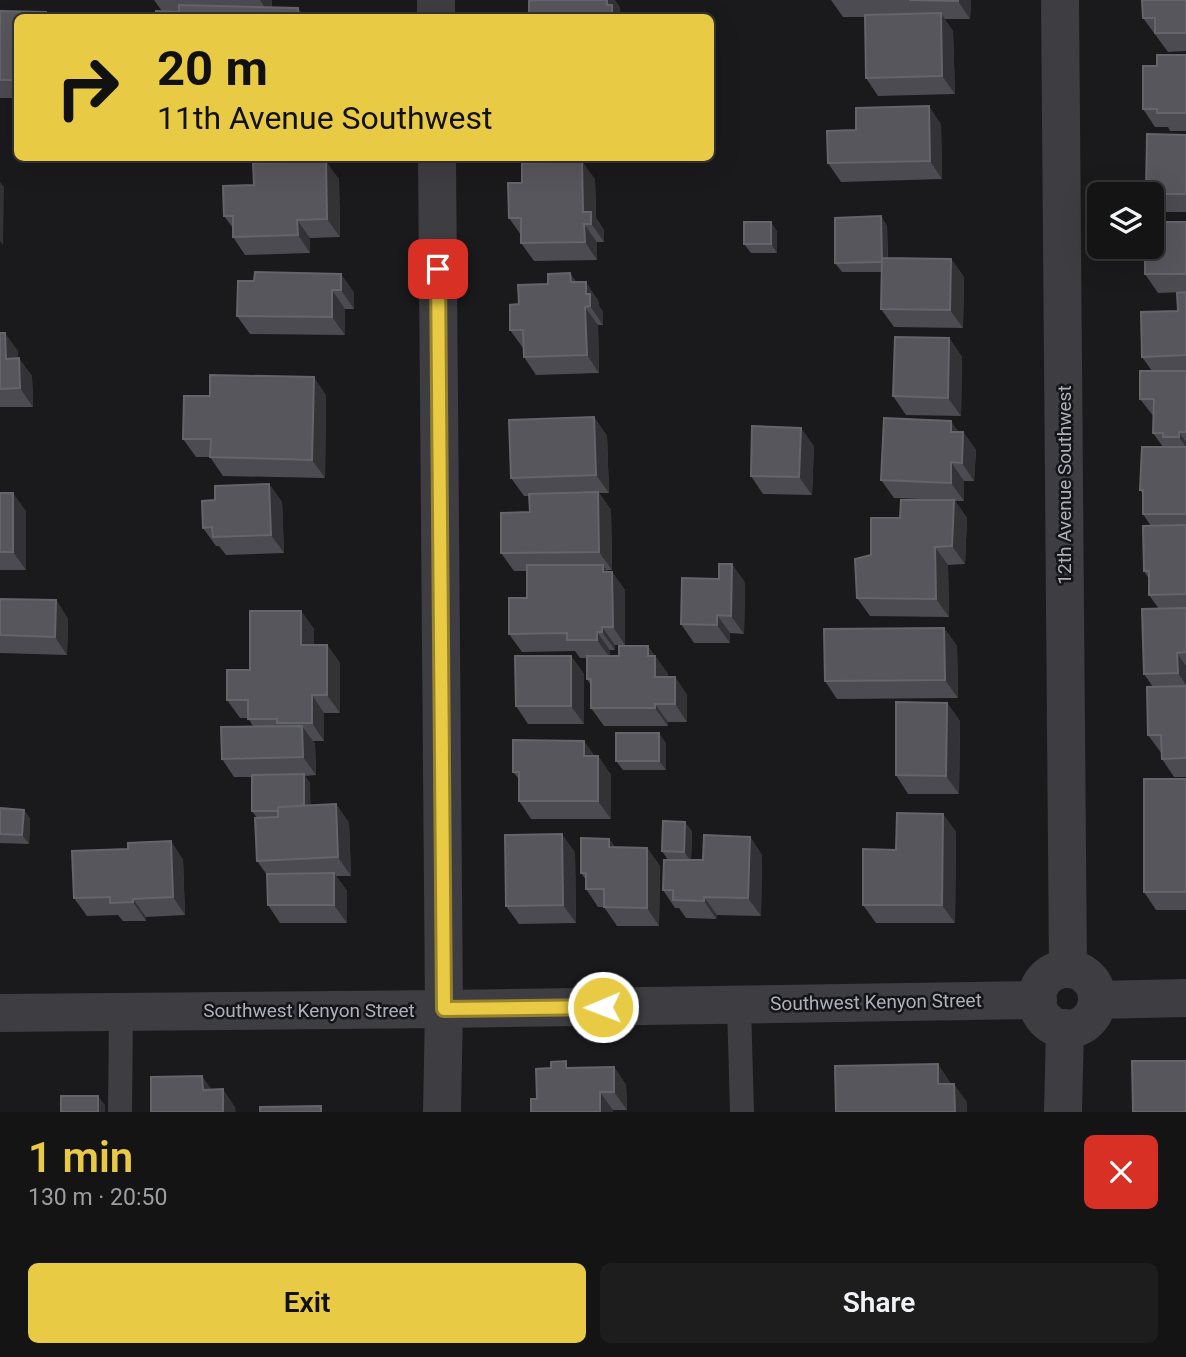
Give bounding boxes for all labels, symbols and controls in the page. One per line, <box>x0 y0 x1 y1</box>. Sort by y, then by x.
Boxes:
text: 20 m <box>157 40 268 97</box>
icon: right <box>42 42 133 133</box>
text: 11th Avenue Southwest <box>157 99 493 137</box>
map controls <box>1087 182 1164 259</box>
button: layers <box>1087 182 1164 259</box>
pin <box>408 239 468 299</box>
icon: arrive <box>419 250 457 288</box>
street label: 12th Avenue Southwest <box>1053 385 1076 585</box>
position arrow <box>566 970 640 1044</box>
street label: Southwest Kenyon Street <box>770 989 982 1015</box>
street label: Southwest Kenyon Street <box>203 999 415 1022</box>
text: 1 min <box>28 1133 133 1182</box>
button: close <box>1084 1135 1158 1209</box>
text: 130 m · 20:50 <box>28 1184 167 1211</box>
button: Exit <box>28 1263 586 1343</box>
button: Share <box>600 1263 1158 1343</box>

